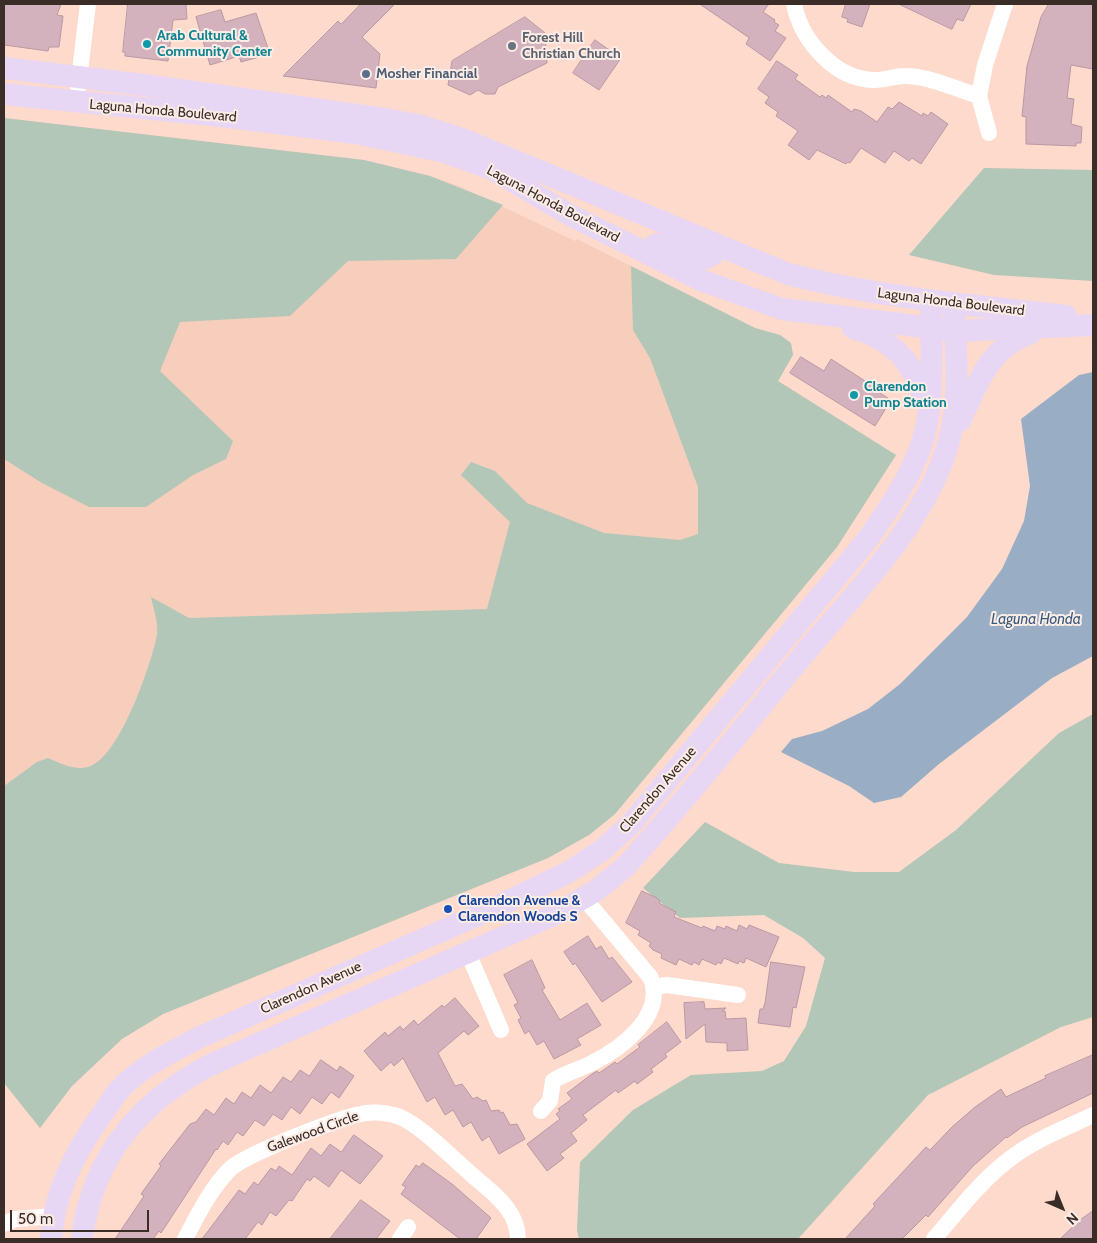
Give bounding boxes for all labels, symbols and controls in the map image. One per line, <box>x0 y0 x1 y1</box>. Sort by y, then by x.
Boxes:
place label: Arab Cultural & Community Center <box>157 28 272 60</box>
place label: Forest Hill Christian Church <box>522 30 621 62</box>
marker: Arab Cultural & Community Center <box>141 38 153 50</box>
marker: Forest Hill Christian Church <box>506 40 518 52</box>
place label: Mosher Financial <box>376 66 477 82</box>
marker: Mosher Financial <box>360 68 372 80</box>
street label: Laguna Honda Boulevard <box>89 96 237 126</box>
street label: Laguna Honda Boulevard <box>484 162 622 246</box>
street label: Laguna Honda Boulevard <box>877 285 1025 319</box>
place label: Clarendon Pump Station <box>864 379 947 412</box>
marker: Clarendon Pump Station <box>848 389 860 401</box>
water label: Laguna Honda <box>991 611 1081 629</box>
street label: Clarendon Avenue <box>616 743 700 837</box>
place label: Clarendon Avenue & Clarendon Woods S <box>458 893 580 926</box>
marker: Clarendon Avenue & Clarendon Woods S <box>442 903 454 915</box>
street label: Clarendon Avenue <box>258 958 364 1018</box>
street label: Galewood Circle <box>265 1108 361 1156</box>
north arrow <box>1037 1183 1087 1233</box>
scale bar <box>12 1200 151 1232</box>
text: N <box>1063 1209 1082 1229</box>
text: 50 m <box>18 1210 53 1228</box>

